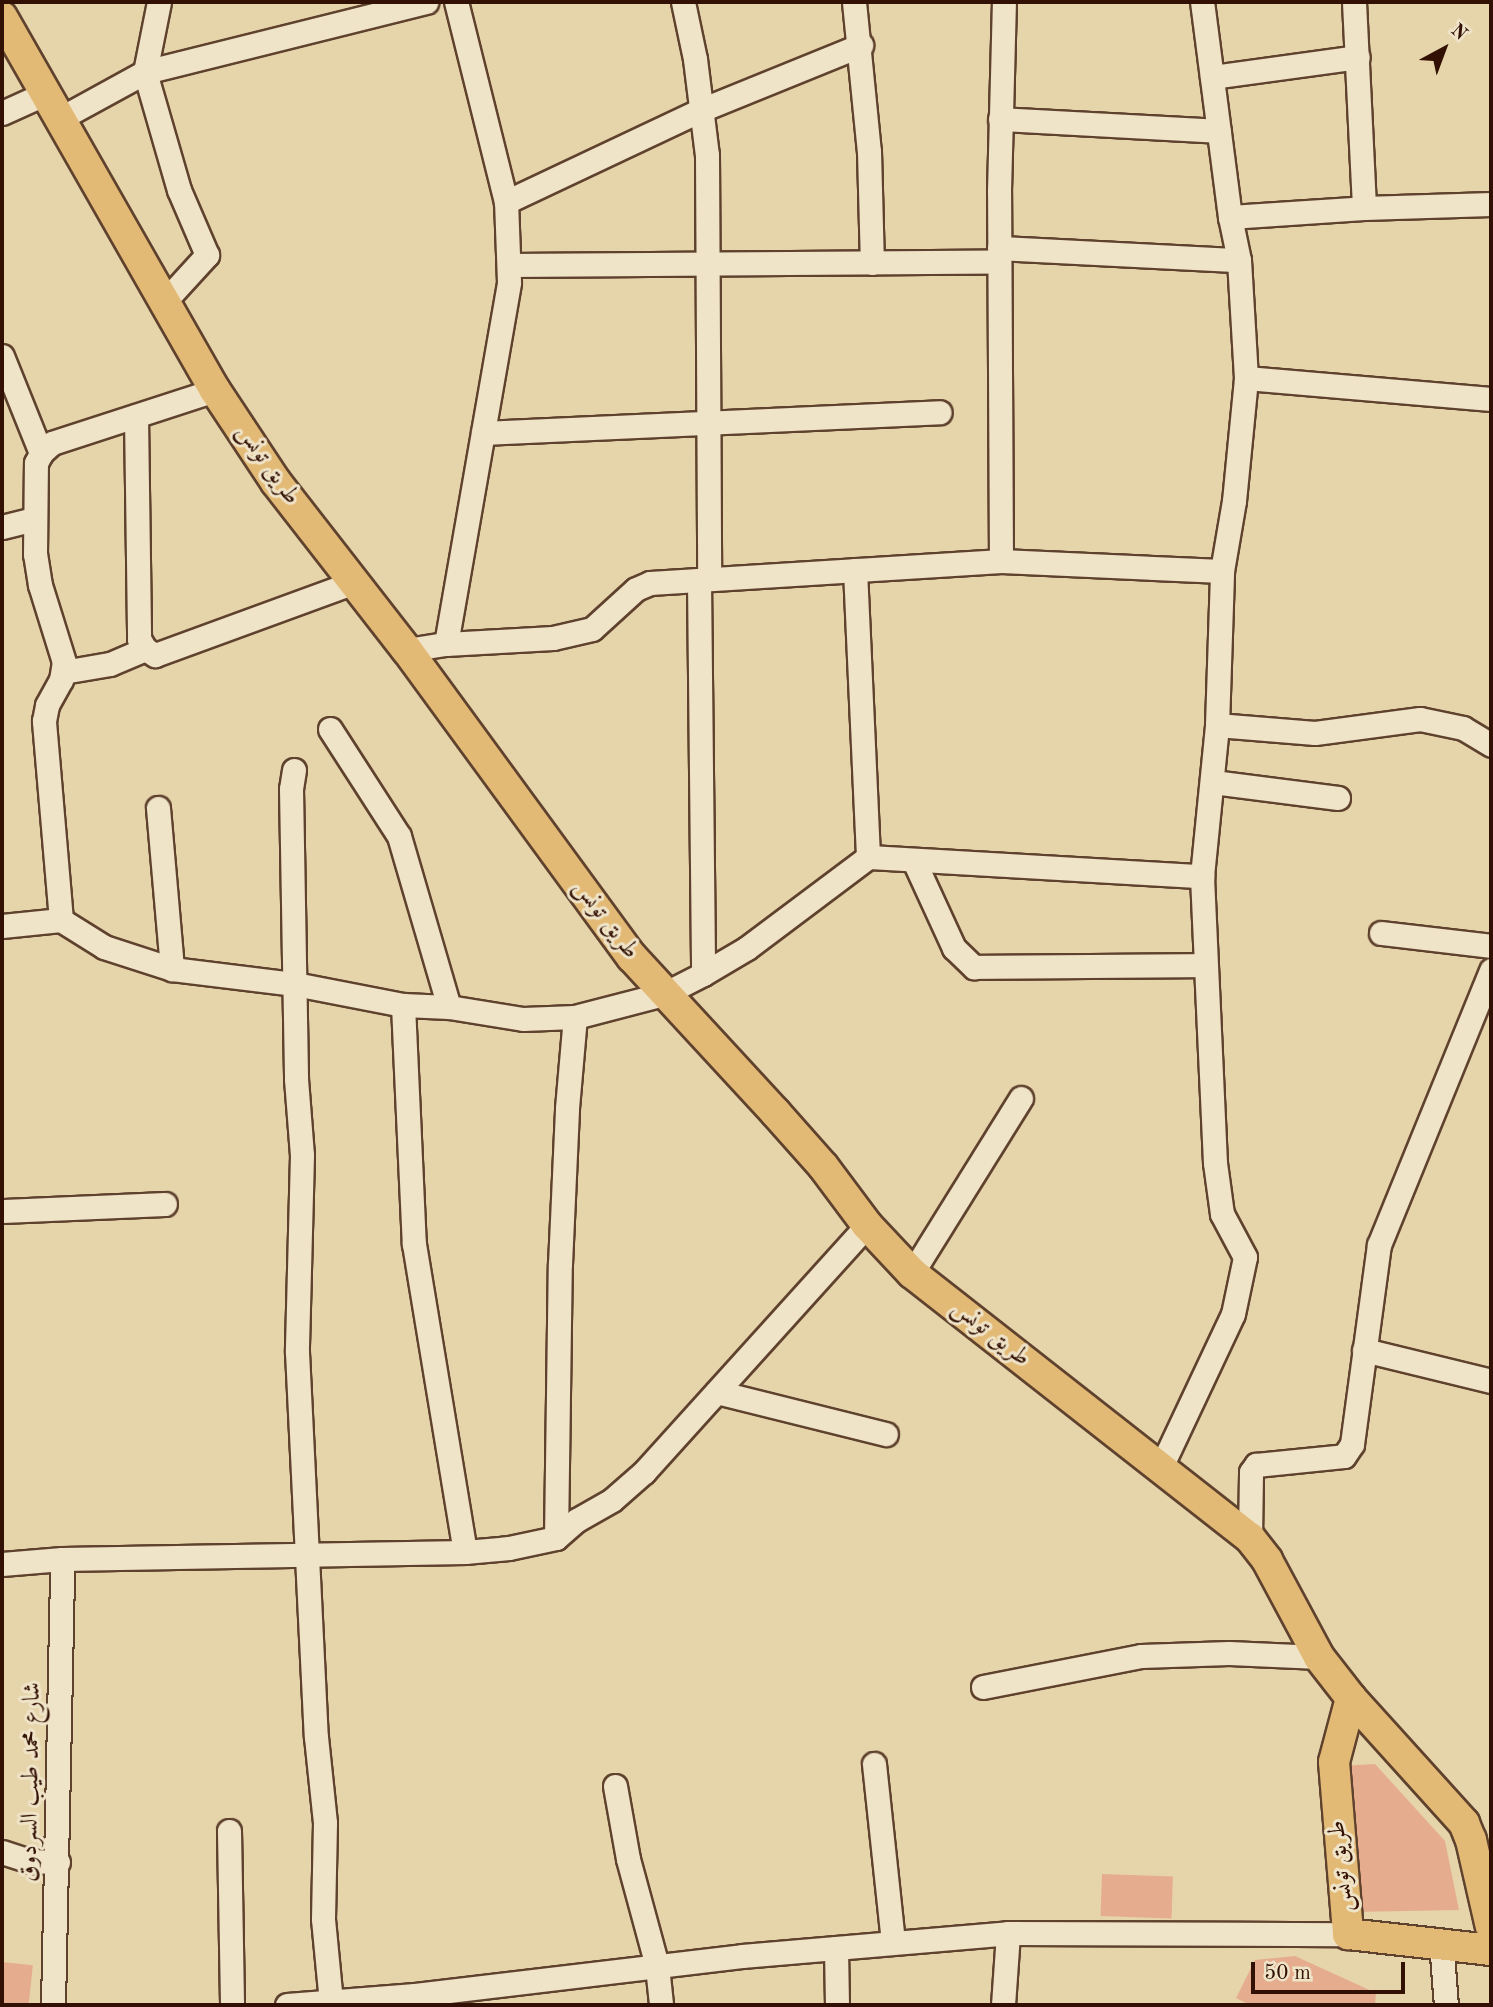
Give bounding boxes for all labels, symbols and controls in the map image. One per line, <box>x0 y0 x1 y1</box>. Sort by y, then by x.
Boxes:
north arrow <box>1409 14 1479 84</box>
text: N <box>1446 21 1470 45</box>
street label: طريق تونس <box>229 419 305 511</box>
street label: طريق تونس <box>566 875 644 965</box>
street label: طريق تونس <box>945 1294 1035 1374</box>
street label: شارع محمد طيب السردوق <box>16 1682 48 1882</box>
street label: طريق تونس <box>1324 1819 1360 1913</box>
scale bar <box>1255 1948 1409 1992</box>
text: 50 m <box>1264 1963 1311 1984</box>

